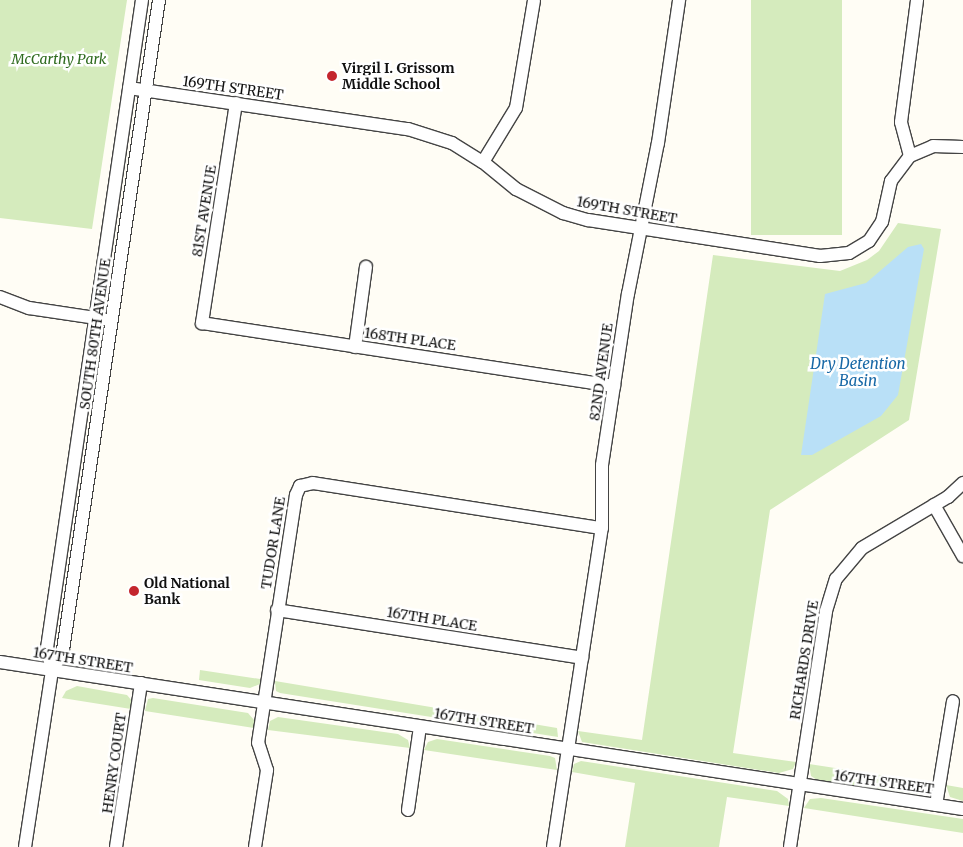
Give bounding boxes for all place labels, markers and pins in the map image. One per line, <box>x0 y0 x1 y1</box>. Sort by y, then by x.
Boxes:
place label: Virgil I. Grissom Middle School <box>342 60 455 92</box>
marker: Virgil I. Grissom Middle School <box>326 70 338 82</box>
place label: Old National Bank <box>144 575 230 608</box>
marker: Old National Bank <box>128 585 140 597</box>

